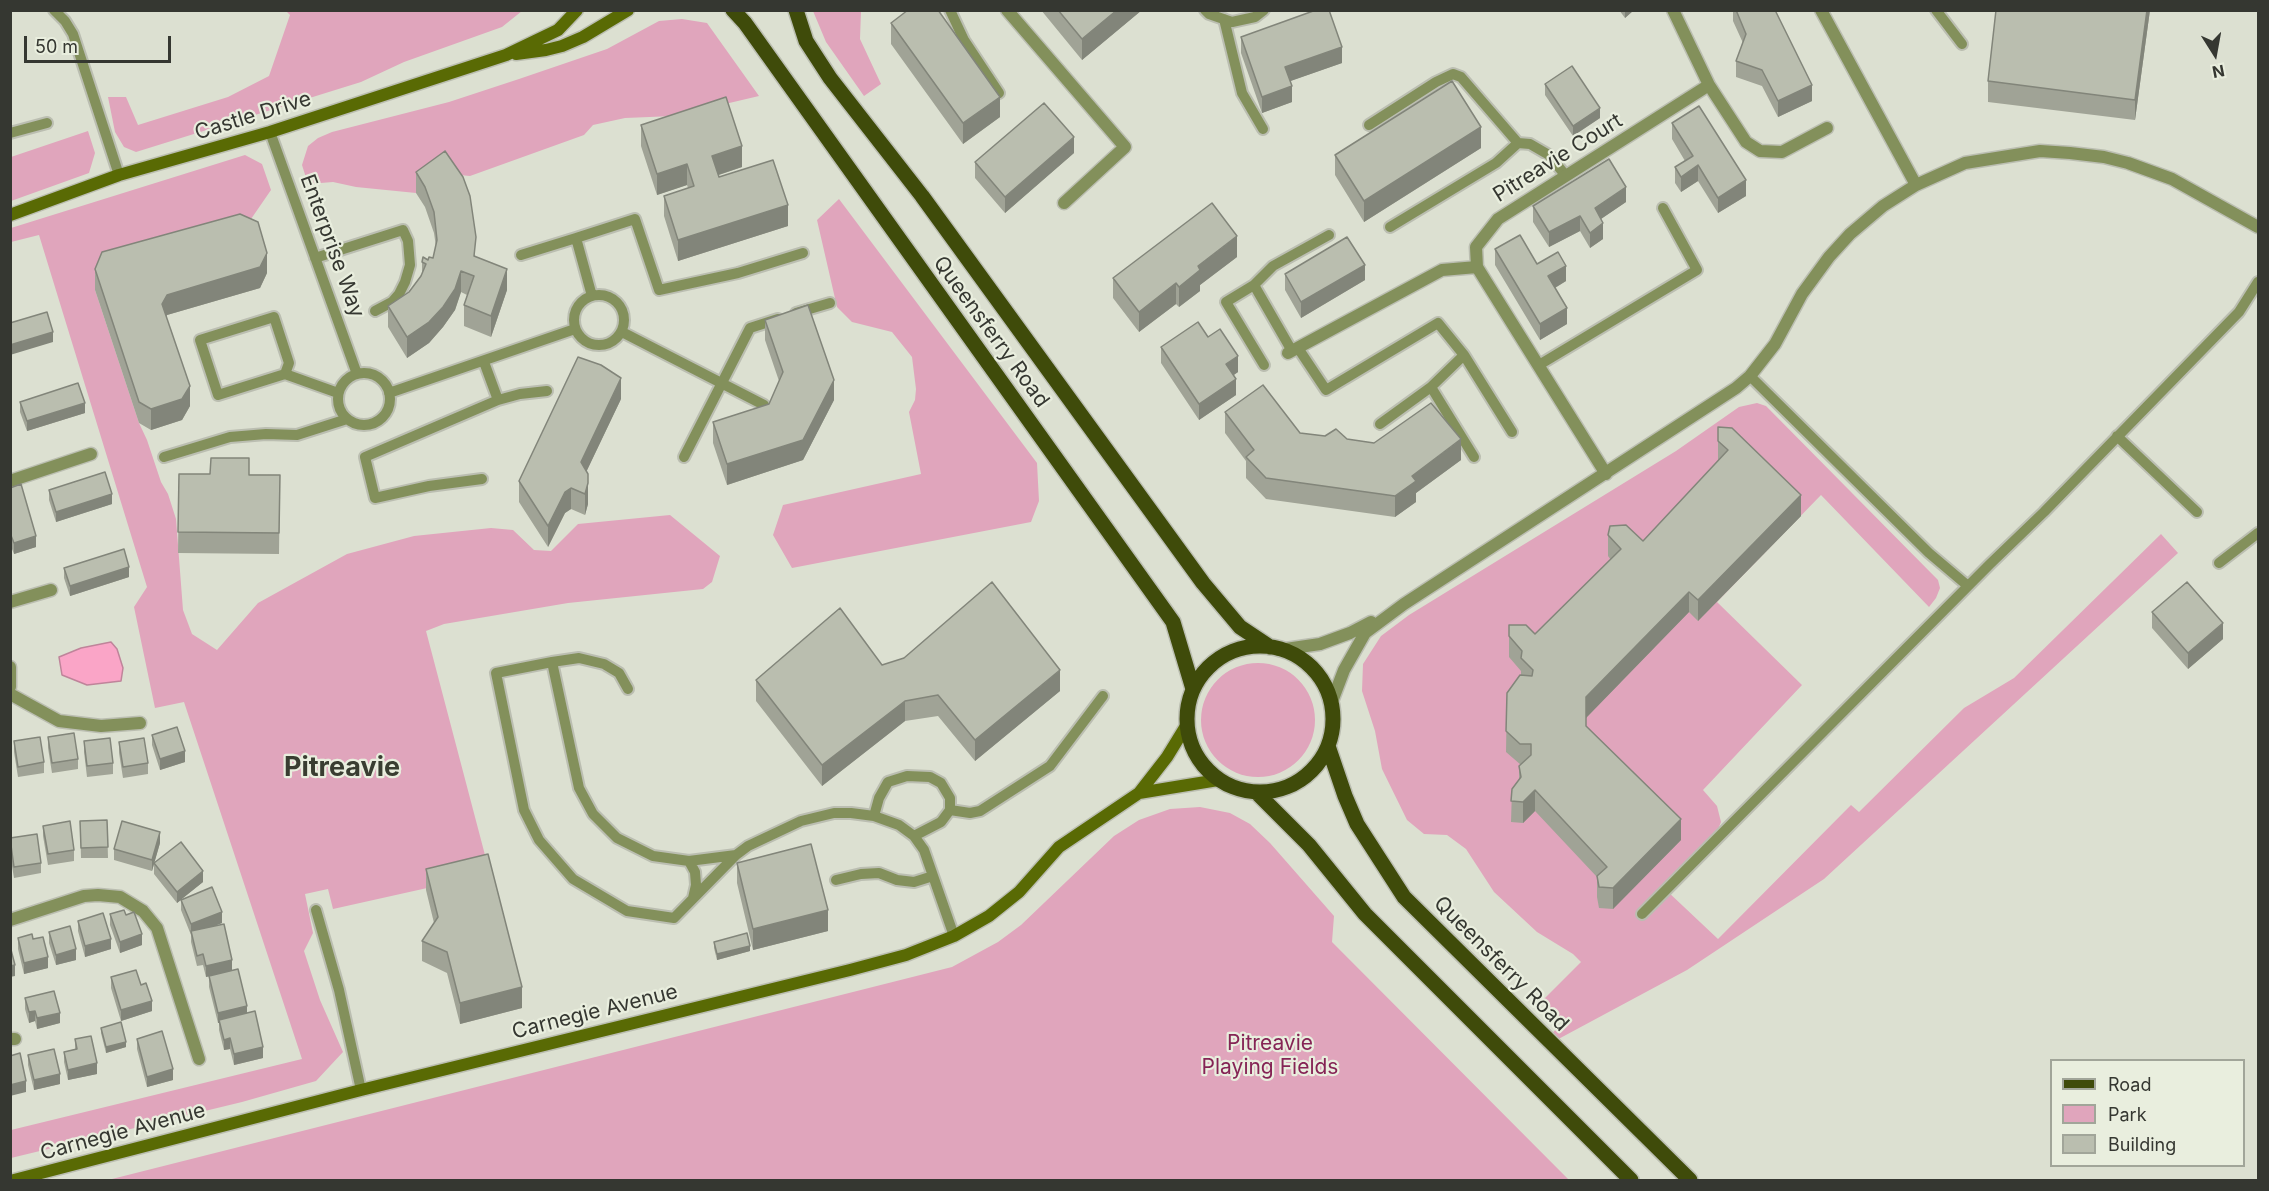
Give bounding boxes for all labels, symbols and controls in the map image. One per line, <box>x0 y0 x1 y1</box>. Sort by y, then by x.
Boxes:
scale bar <box>27 24 174 62</box>
north arrow <box>2185 24 2245 84</box>
text: 50 m <box>35 36 78 57</box>
text: N <box>2211 61 2226 83</box>
street label: Castle Drive <box>192 86 314 146</box>
street label: Pitreavie Court <box>1489 108 1627 208</box>
street label: Enterprise Way <box>294 171 370 321</box>
street label: Queensferry Road <box>928 252 1054 412</box>
district label: Pitreavie <box>284 752 400 784</box>
street label: Queensferry Road <box>1428 891 1574 1037</box>
street label: Carnegie Avenue <box>510 979 680 1045</box>
park label: Pitreavie Playing Fields <box>1202 1031 1338 1081</box>
legend <box>2050 1059 2245 1167</box>
text: Road <box>2108 1074 2151 1095</box>
street label: Carnegie Avenue <box>38 1098 208 1166</box>
text: Park <box>2108 1104 2147 1125</box>
text: Building <box>2108 1134 2176 1155</box>

